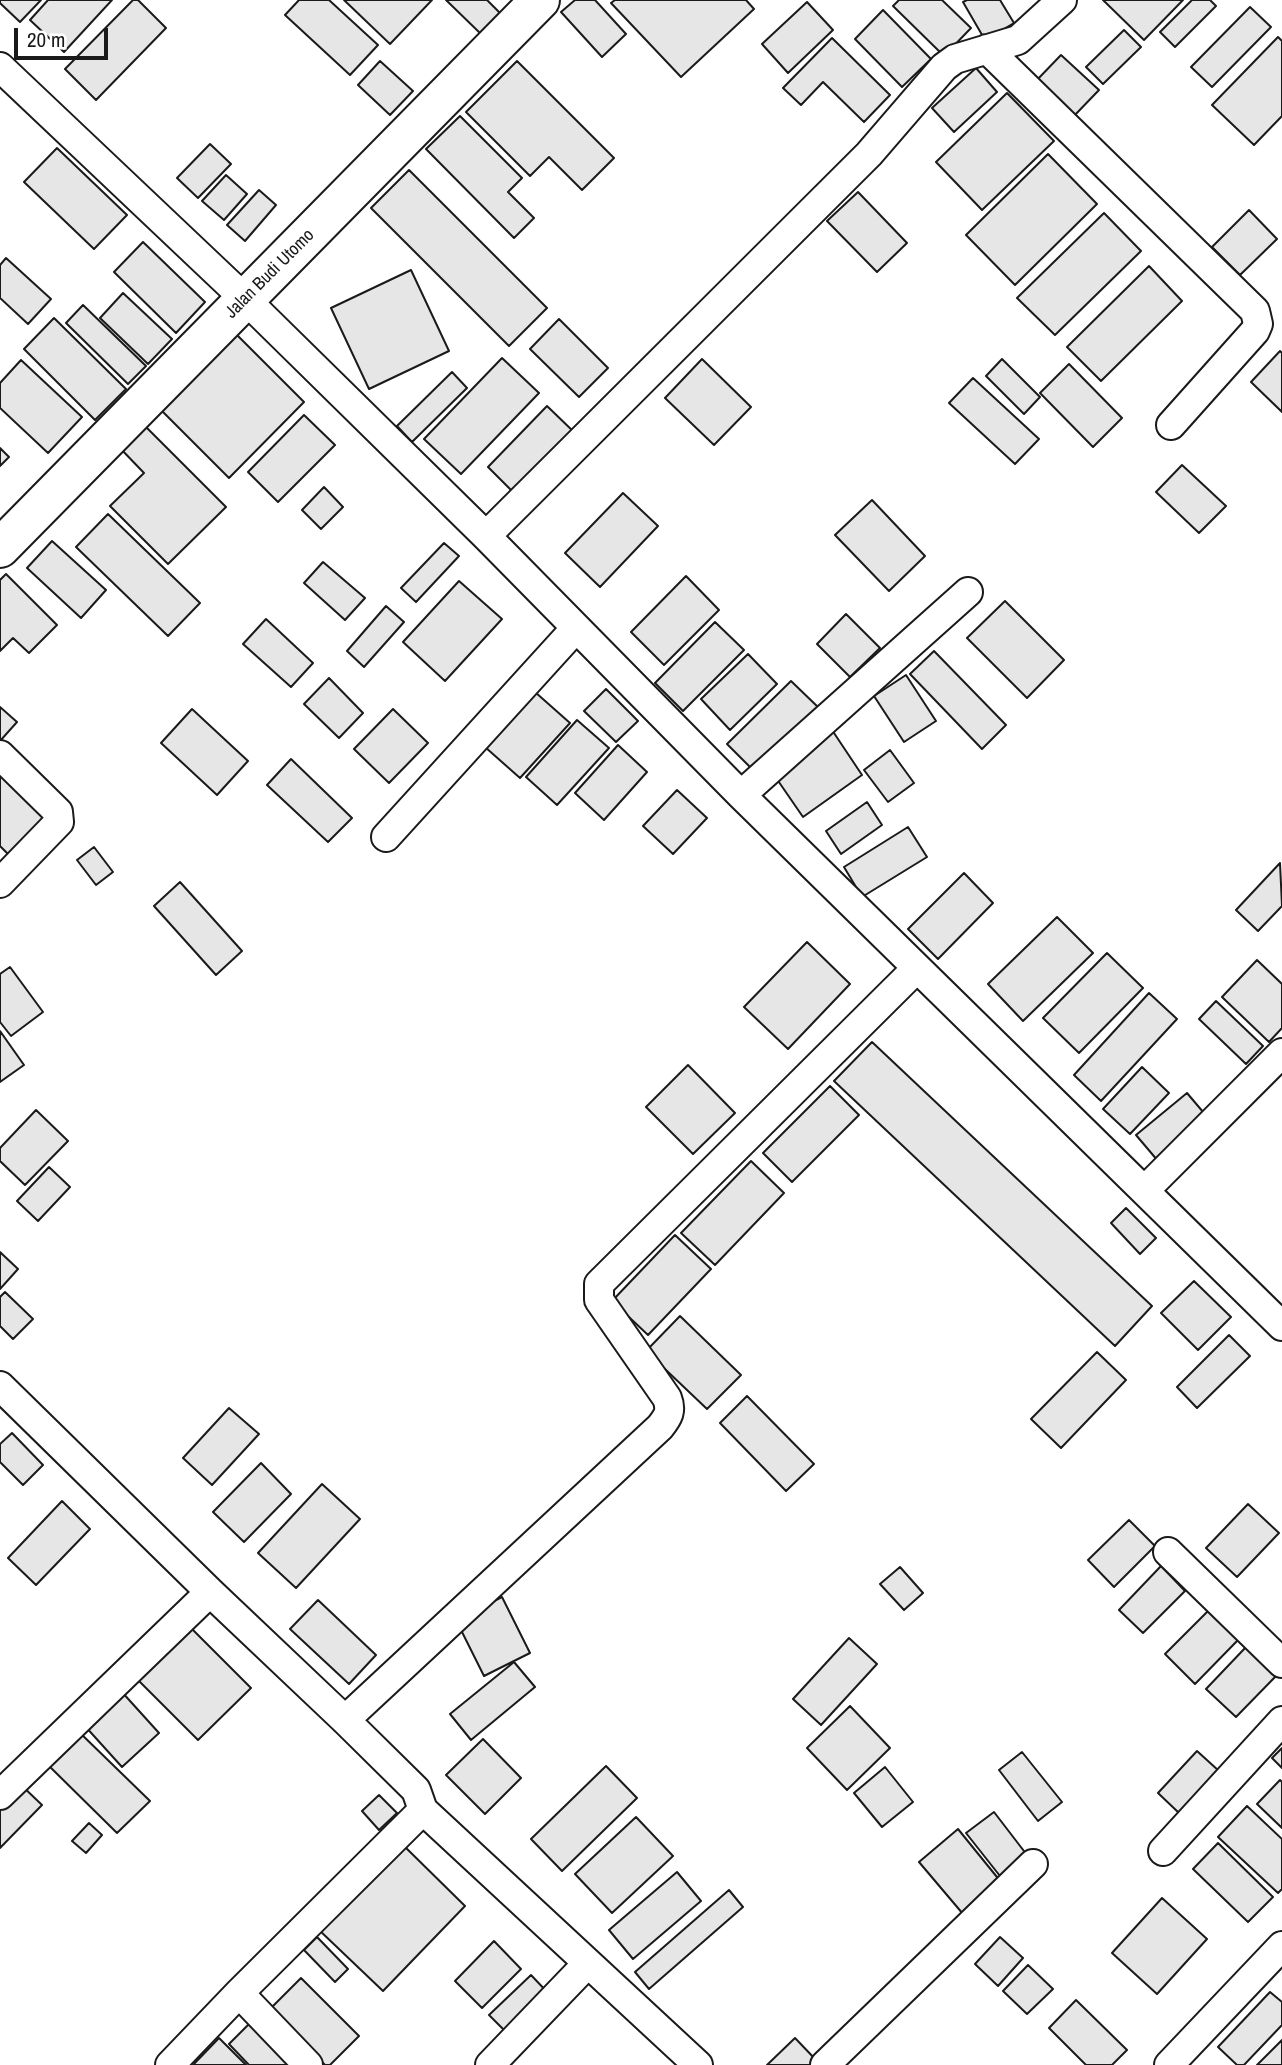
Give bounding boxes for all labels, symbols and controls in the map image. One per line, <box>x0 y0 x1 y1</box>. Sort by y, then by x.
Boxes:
scale bar <box>18 14 112 58</box>
text: 20 m <box>27 25 65 54</box>
street label: Jalan Budi Utomo <box>221 225 319 323</box>

